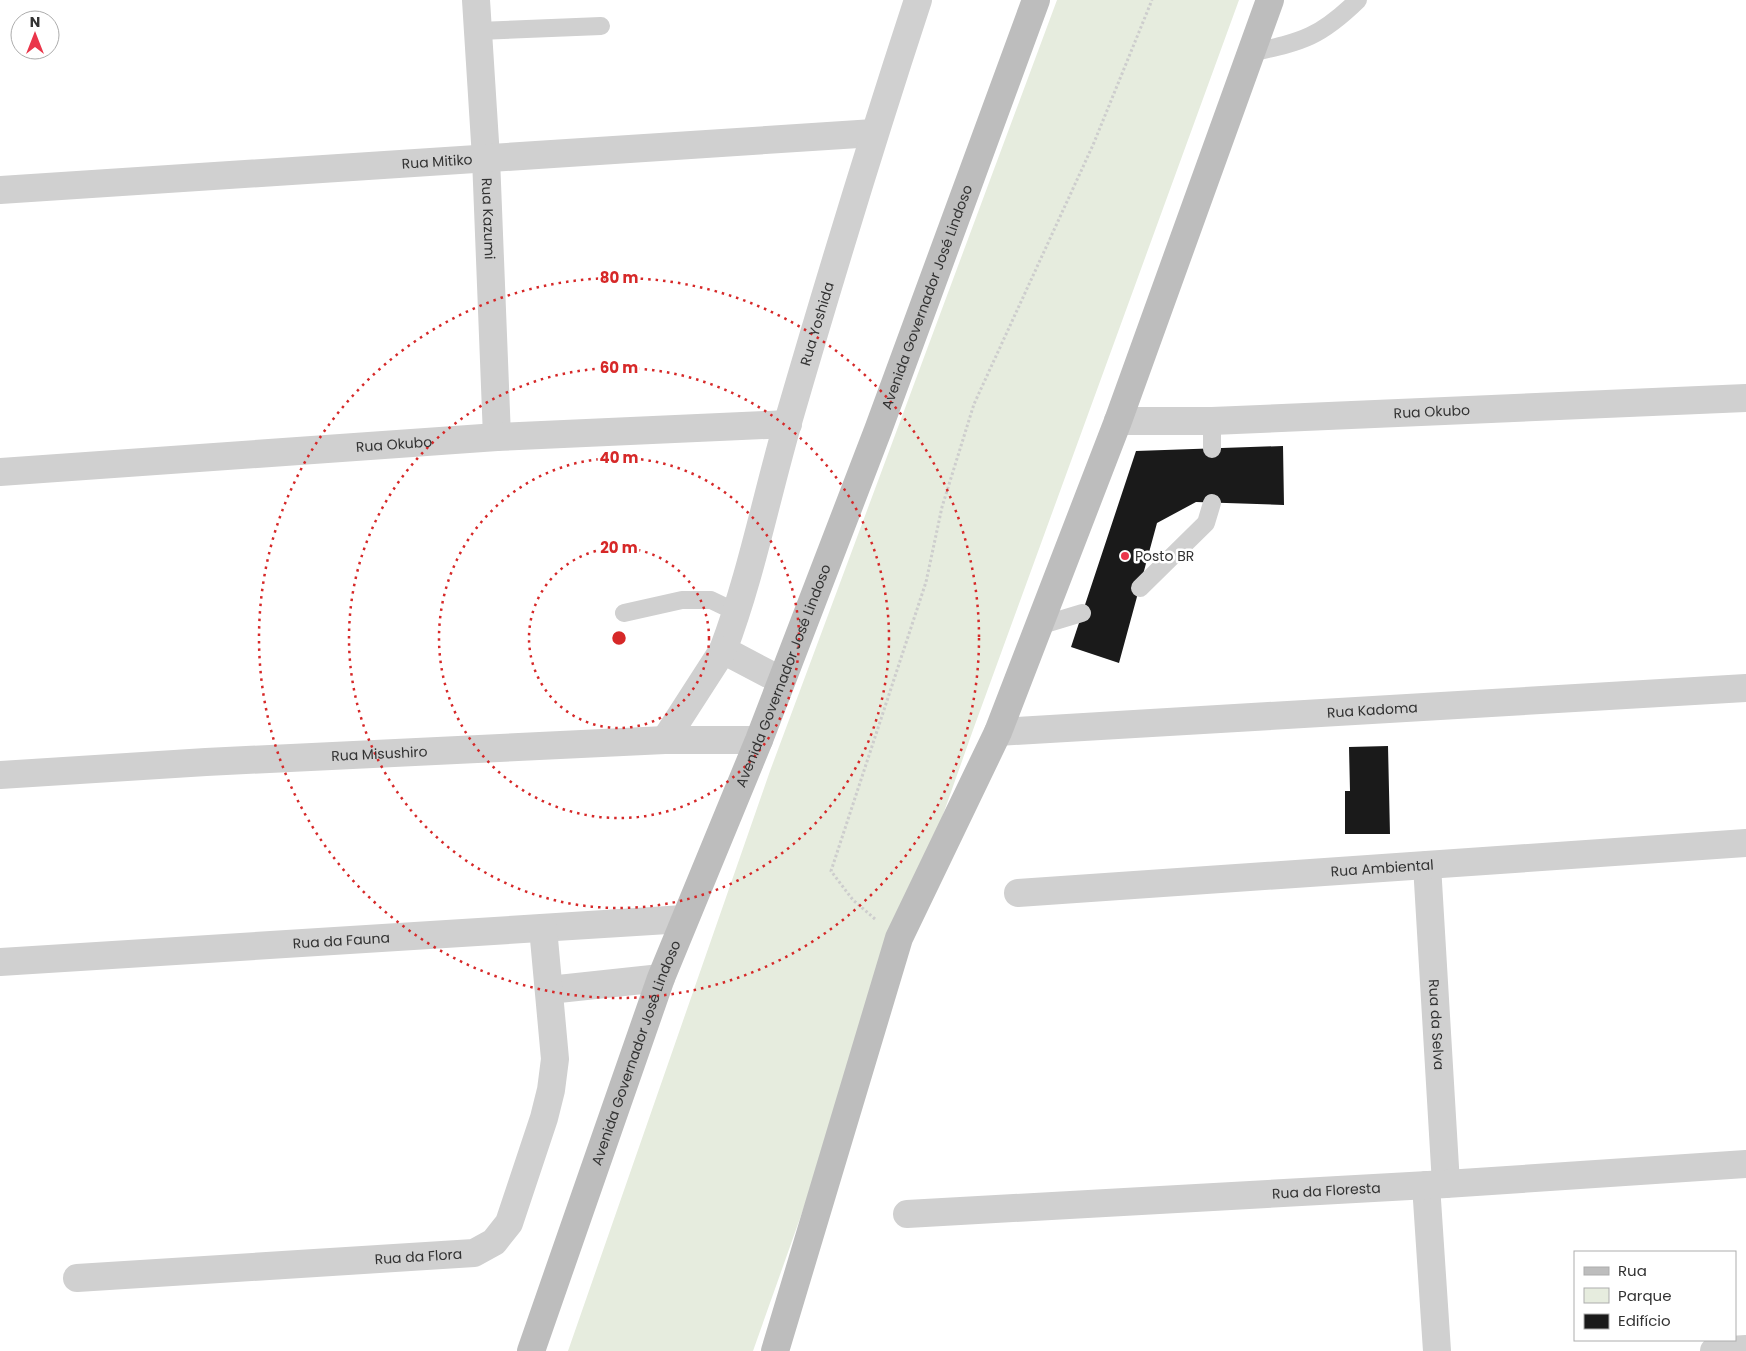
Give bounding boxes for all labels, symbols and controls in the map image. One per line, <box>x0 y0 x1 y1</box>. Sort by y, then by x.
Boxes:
north arrow <box>10 10 60 60</box>
text: N <box>30 12 40 32</box>
street label: Rua Mitiko <box>401 149 473 174</box>
street label: Rua Kazumi <box>477 177 500 260</box>
street label: Avenida Governador José Lindoso <box>876 182 977 412</box>
text: 80 m <box>600 267 638 288</box>
street label: Rua Yoshida <box>795 279 839 368</box>
text: 60 m <box>600 357 638 378</box>
street label: Rua Okubo <box>1393 400 1470 423</box>
street label: Rua Okubo <box>355 432 433 457</box>
text: 40 m <box>599 447 639 468</box>
text: 20 m <box>600 537 638 558</box>
place label: Posto BR <box>1135 546 1194 566</box>
marker: Posto BR <box>1119 550 1131 562</box>
street label: Avenida Governador José Lindoso <box>731 561 836 790</box>
centre of rings <box>610 629 628 647</box>
street label: Rua Kadoma <box>1326 697 1418 723</box>
street label: Rua Misushiro <box>331 741 428 766</box>
street label: Rua Ambiental <box>1330 854 1434 882</box>
street label: Rua da Fauna <box>292 928 391 954</box>
street label: Avenida Governador José Lindoso <box>586 937 685 1168</box>
street label: Rua da Selva <box>1424 979 1449 1071</box>
street label: Rua da Floresta <box>1272 1178 1381 1204</box>
street label: Rua da Flora <box>374 1244 463 1269</box>
legend <box>1574 1251 1736 1341</box>
text: Rua <box>1618 1260 1647 1281</box>
text: Parque <box>1618 1285 1671 1306</box>
text: Edifício <box>1618 1310 1671 1331</box>

